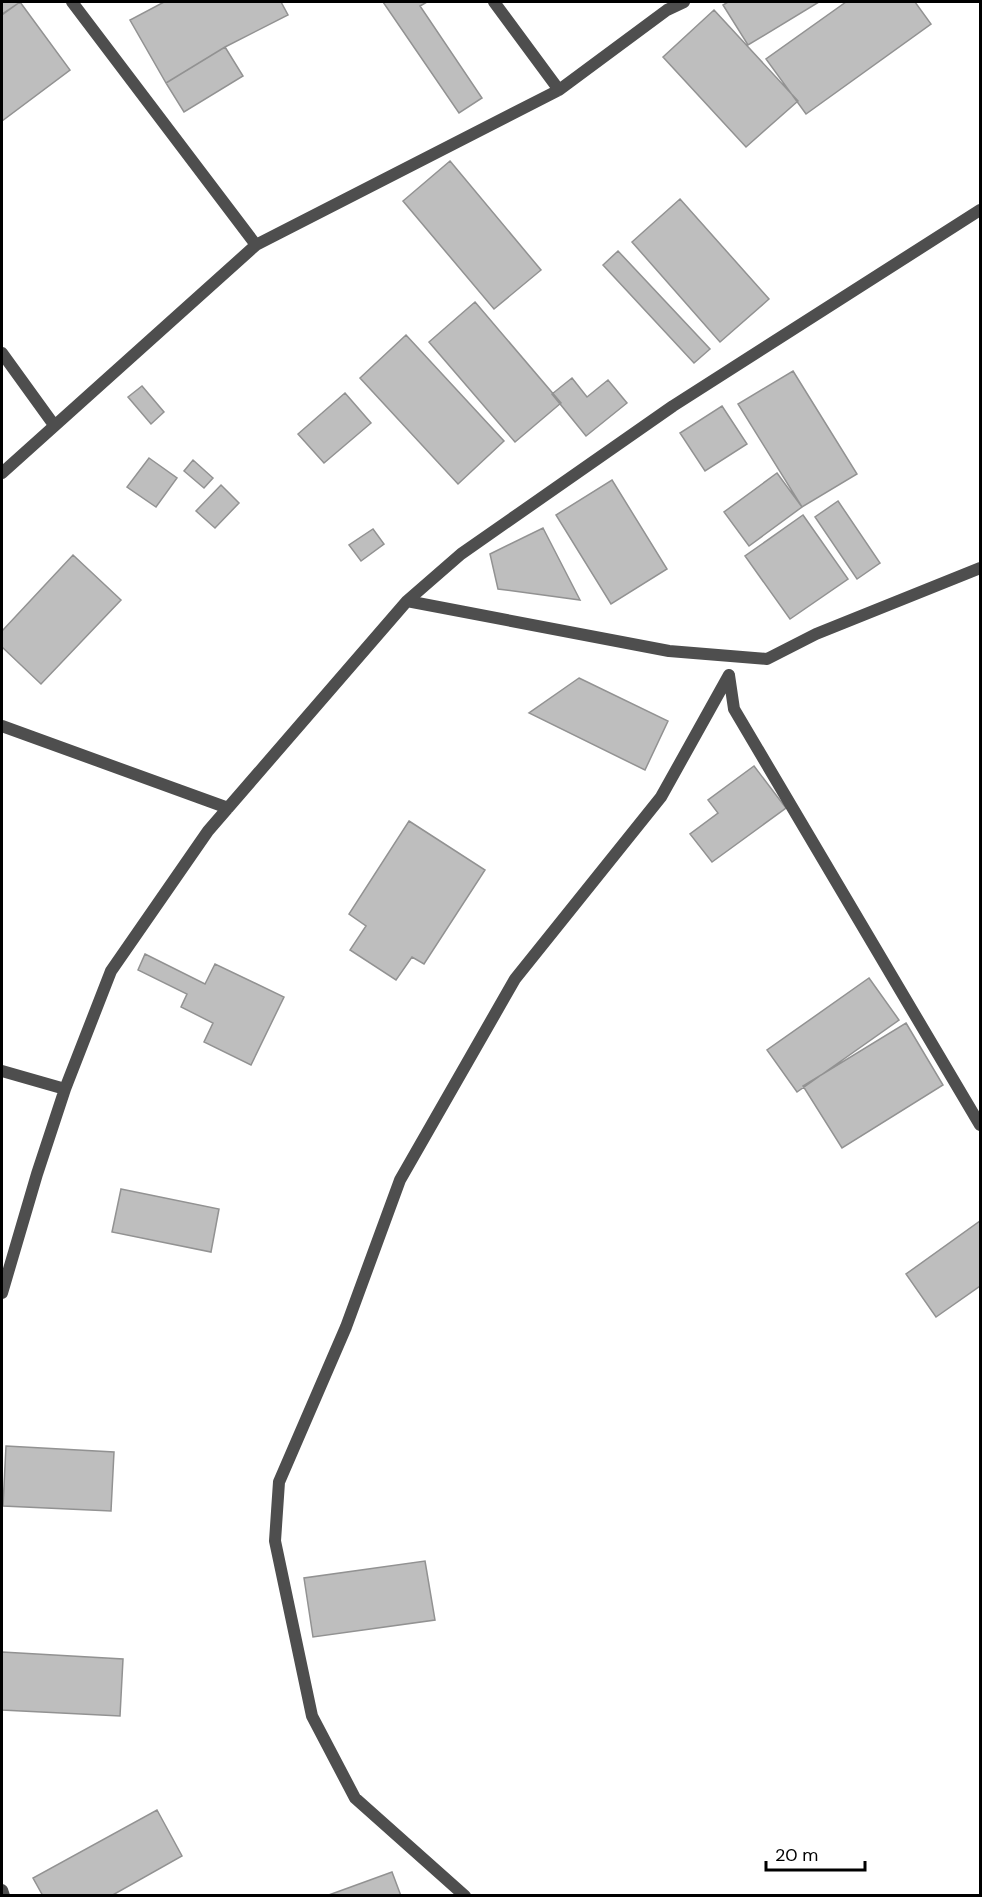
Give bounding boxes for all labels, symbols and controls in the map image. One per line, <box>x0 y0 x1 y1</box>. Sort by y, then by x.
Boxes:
scale bar <box>766 1834 865 1872</box>
text: 20 m <box>775 1843 818 1867</box>

